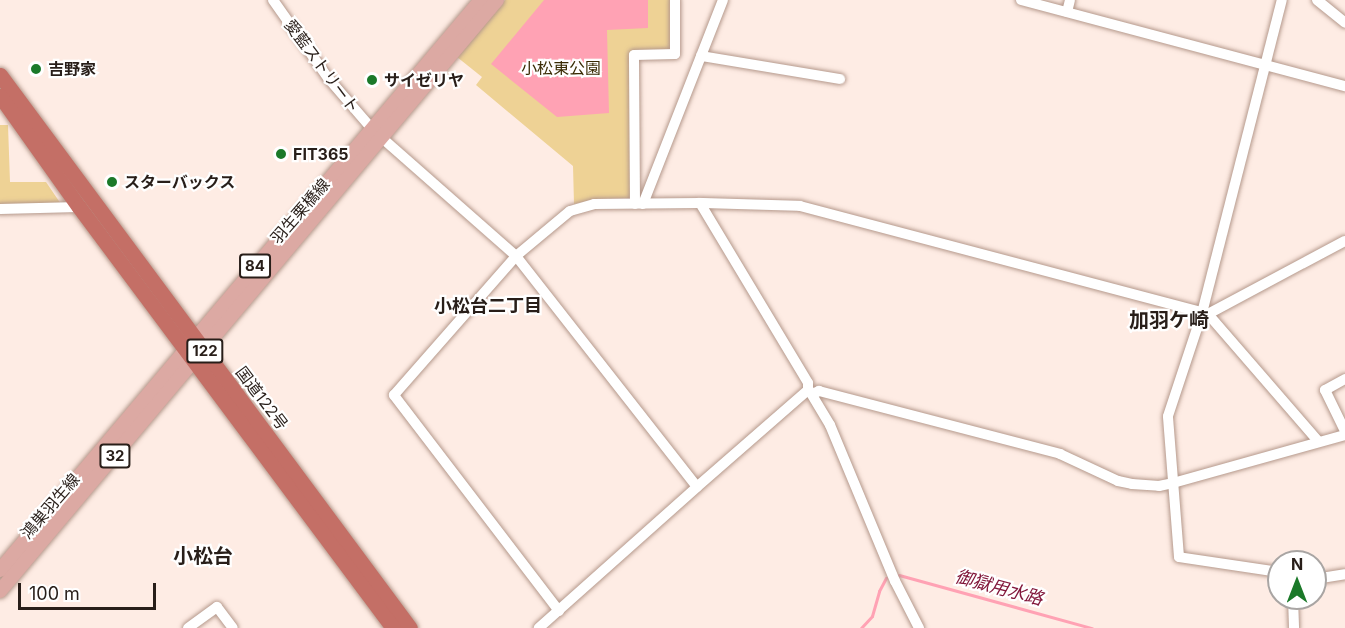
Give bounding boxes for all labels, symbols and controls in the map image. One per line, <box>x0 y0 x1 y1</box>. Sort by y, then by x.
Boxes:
street label: 愛藍ストリート <box>281 15 363 117</box>
park label: 小松東公園 <box>521 58 601 78</box>
place label: 吉野家 <box>48 59 96 79</box>
marker: 吉野家 <box>29 62 43 76</box>
place label: サイゼリヤ <box>384 70 464 90</box>
marker: サイゼリヤ <box>365 73 379 87</box>
place label: FIT365 <box>293 144 349 164</box>
marker: FIT365 <box>274 147 288 161</box>
place label: スターバックス <box>124 172 236 192</box>
marker: スターバックス <box>105 175 119 189</box>
street label: 羽生栗橋線 <box>267 175 333 247</box>
road number: 84 <box>238 254 272 278</box>
district label: 小松台二丁目 <box>434 295 542 317</box>
district label: 加羽ケ崎 <box>1129 308 1209 332</box>
road number: 122 <box>186 339 224 363</box>
street label: 国道122号 <box>232 363 292 433</box>
road number: 32 <box>98 444 132 468</box>
street label: 鴻巣羽生線 <box>17 470 83 542</box>
district label: 小松台 <box>173 544 233 568</box>
north arrow <box>1267 550 1327 610</box>
text: N <box>1291 554 1303 574</box>
water label: 御獄用水路 <box>953 566 1045 610</box>
scale bar <box>21 571 159 609</box>
text: 100 m <box>29 583 80 604</box>

